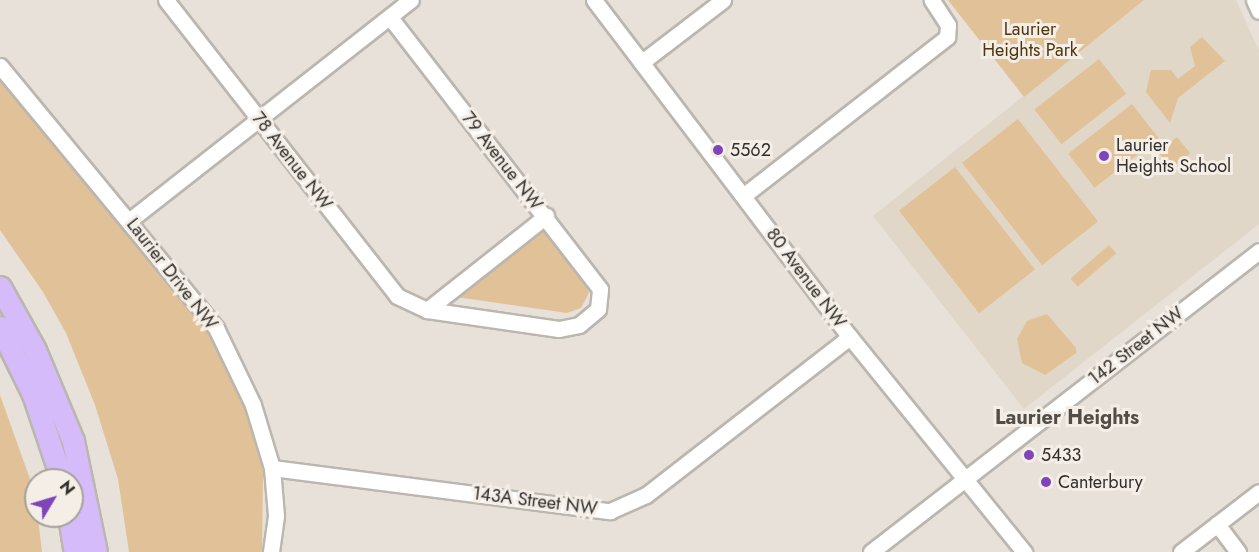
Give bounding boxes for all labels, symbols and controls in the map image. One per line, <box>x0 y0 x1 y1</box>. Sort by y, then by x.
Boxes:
park label: Laurier Heights Park <box>982 19 1078 62</box>
street label: 78 Avenue NW <box>247 108 337 214</box>
street label: 79 Avenue NW <box>457 108 547 214</box>
place label: Laurier Heights School <box>1116 135 1231 178</box>
place label: 5562 <box>730 139 771 161</box>
marker: 5562 <box>711 143 725 157</box>
marker: Laurier Heights School <box>1097 149 1111 163</box>
street label: Laurier Drive NW <box>122 214 222 334</box>
street label: 80 Avenue NW <box>761 224 851 332</box>
street label: 142 Street NW <box>1084 302 1188 390</box>
district label: Laurier Heights <box>995 405 1139 429</box>
place label: 5433 <box>1041 444 1081 466</box>
marker: 5433 <box>1022 448 1036 462</box>
north arrow <box>24 468 84 528</box>
place label: Canterbury <box>1058 471 1143 493</box>
marker: Canterbury <box>1039 475 1053 489</box>
text: N <box>54 476 80 500</box>
street label: 143A Street NW <box>471 483 599 519</box>

